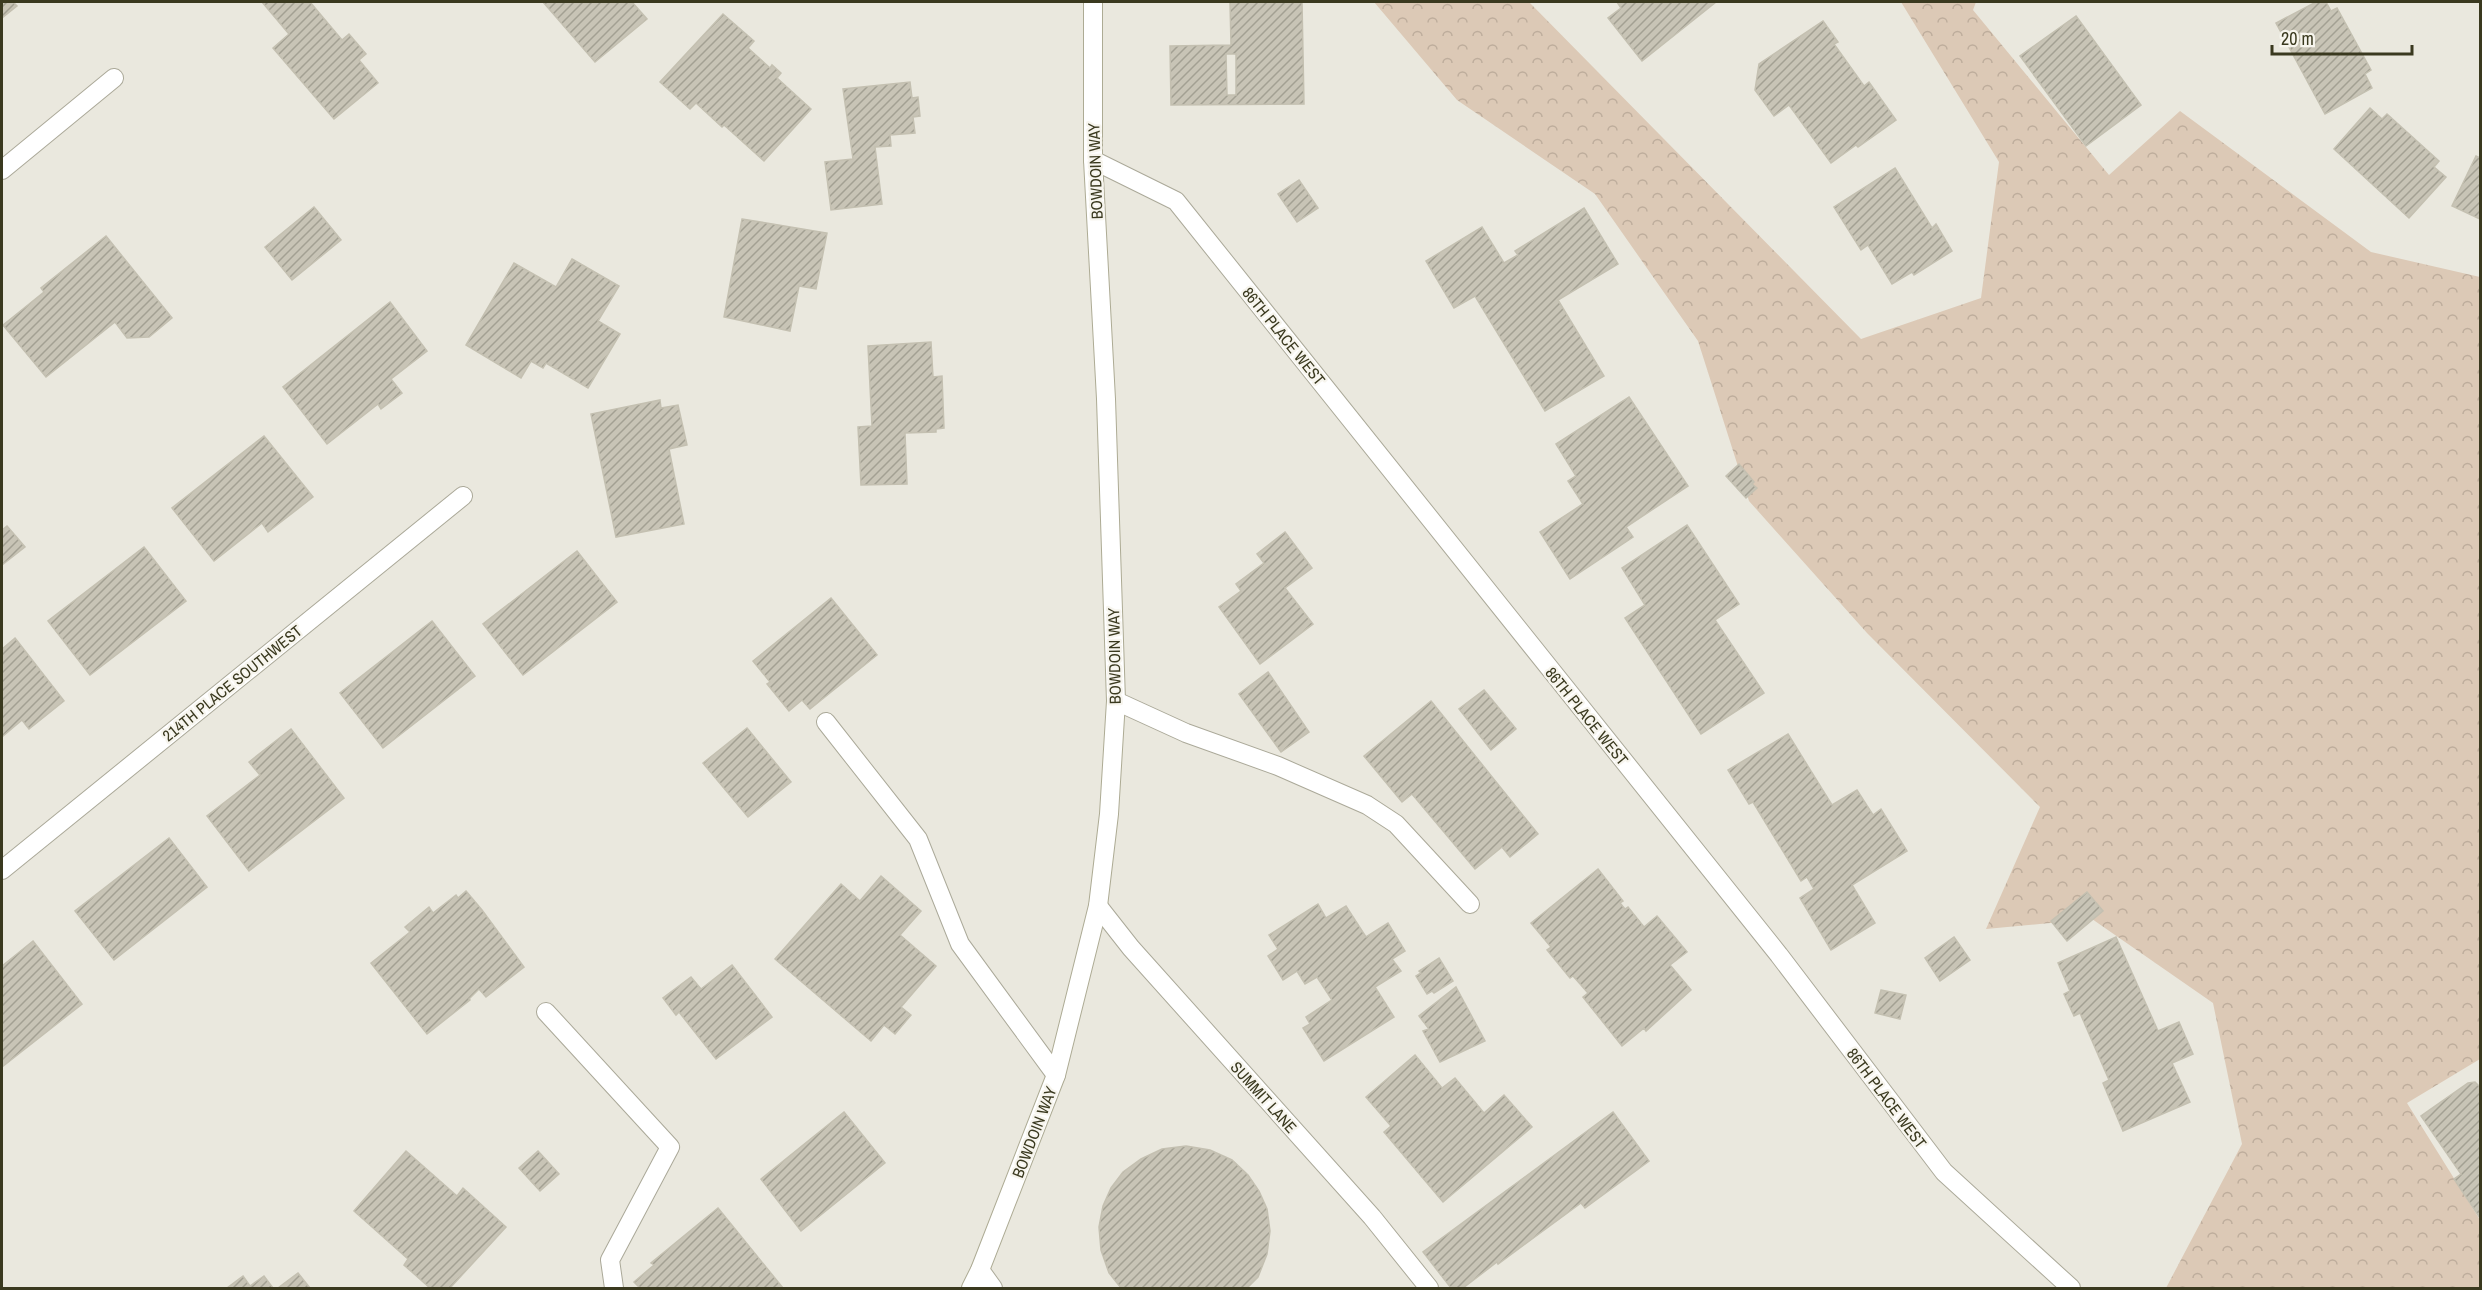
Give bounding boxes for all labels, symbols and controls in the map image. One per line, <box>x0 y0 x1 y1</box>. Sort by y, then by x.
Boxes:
scale bar <box>2272 18 2412 56</box>
text: 20 m <box>2281 26 2314 51</box>
street label: BOWDOIN WAY <box>1082 122 1108 219</box>
street label: 86TH PLACE WEST <box>1238 282 1330 390</box>
street label: BOWDOIN WAY <box>1102 607 1126 704</box>
street label: 214TH PLACE SOUTHWEST <box>158 620 306 746</box>
street label: 86TH PLACE WEST <box>1541 662 1633 770</box>
street label: 86TH PLACE WEST <box>1842 1043 1932 1153</box>
street label: SUMMIT LANE <box>1226 1056 1302 1138</box>
street label: BOWDOIN WAY <box>1006 1083 1062 1181</box>

